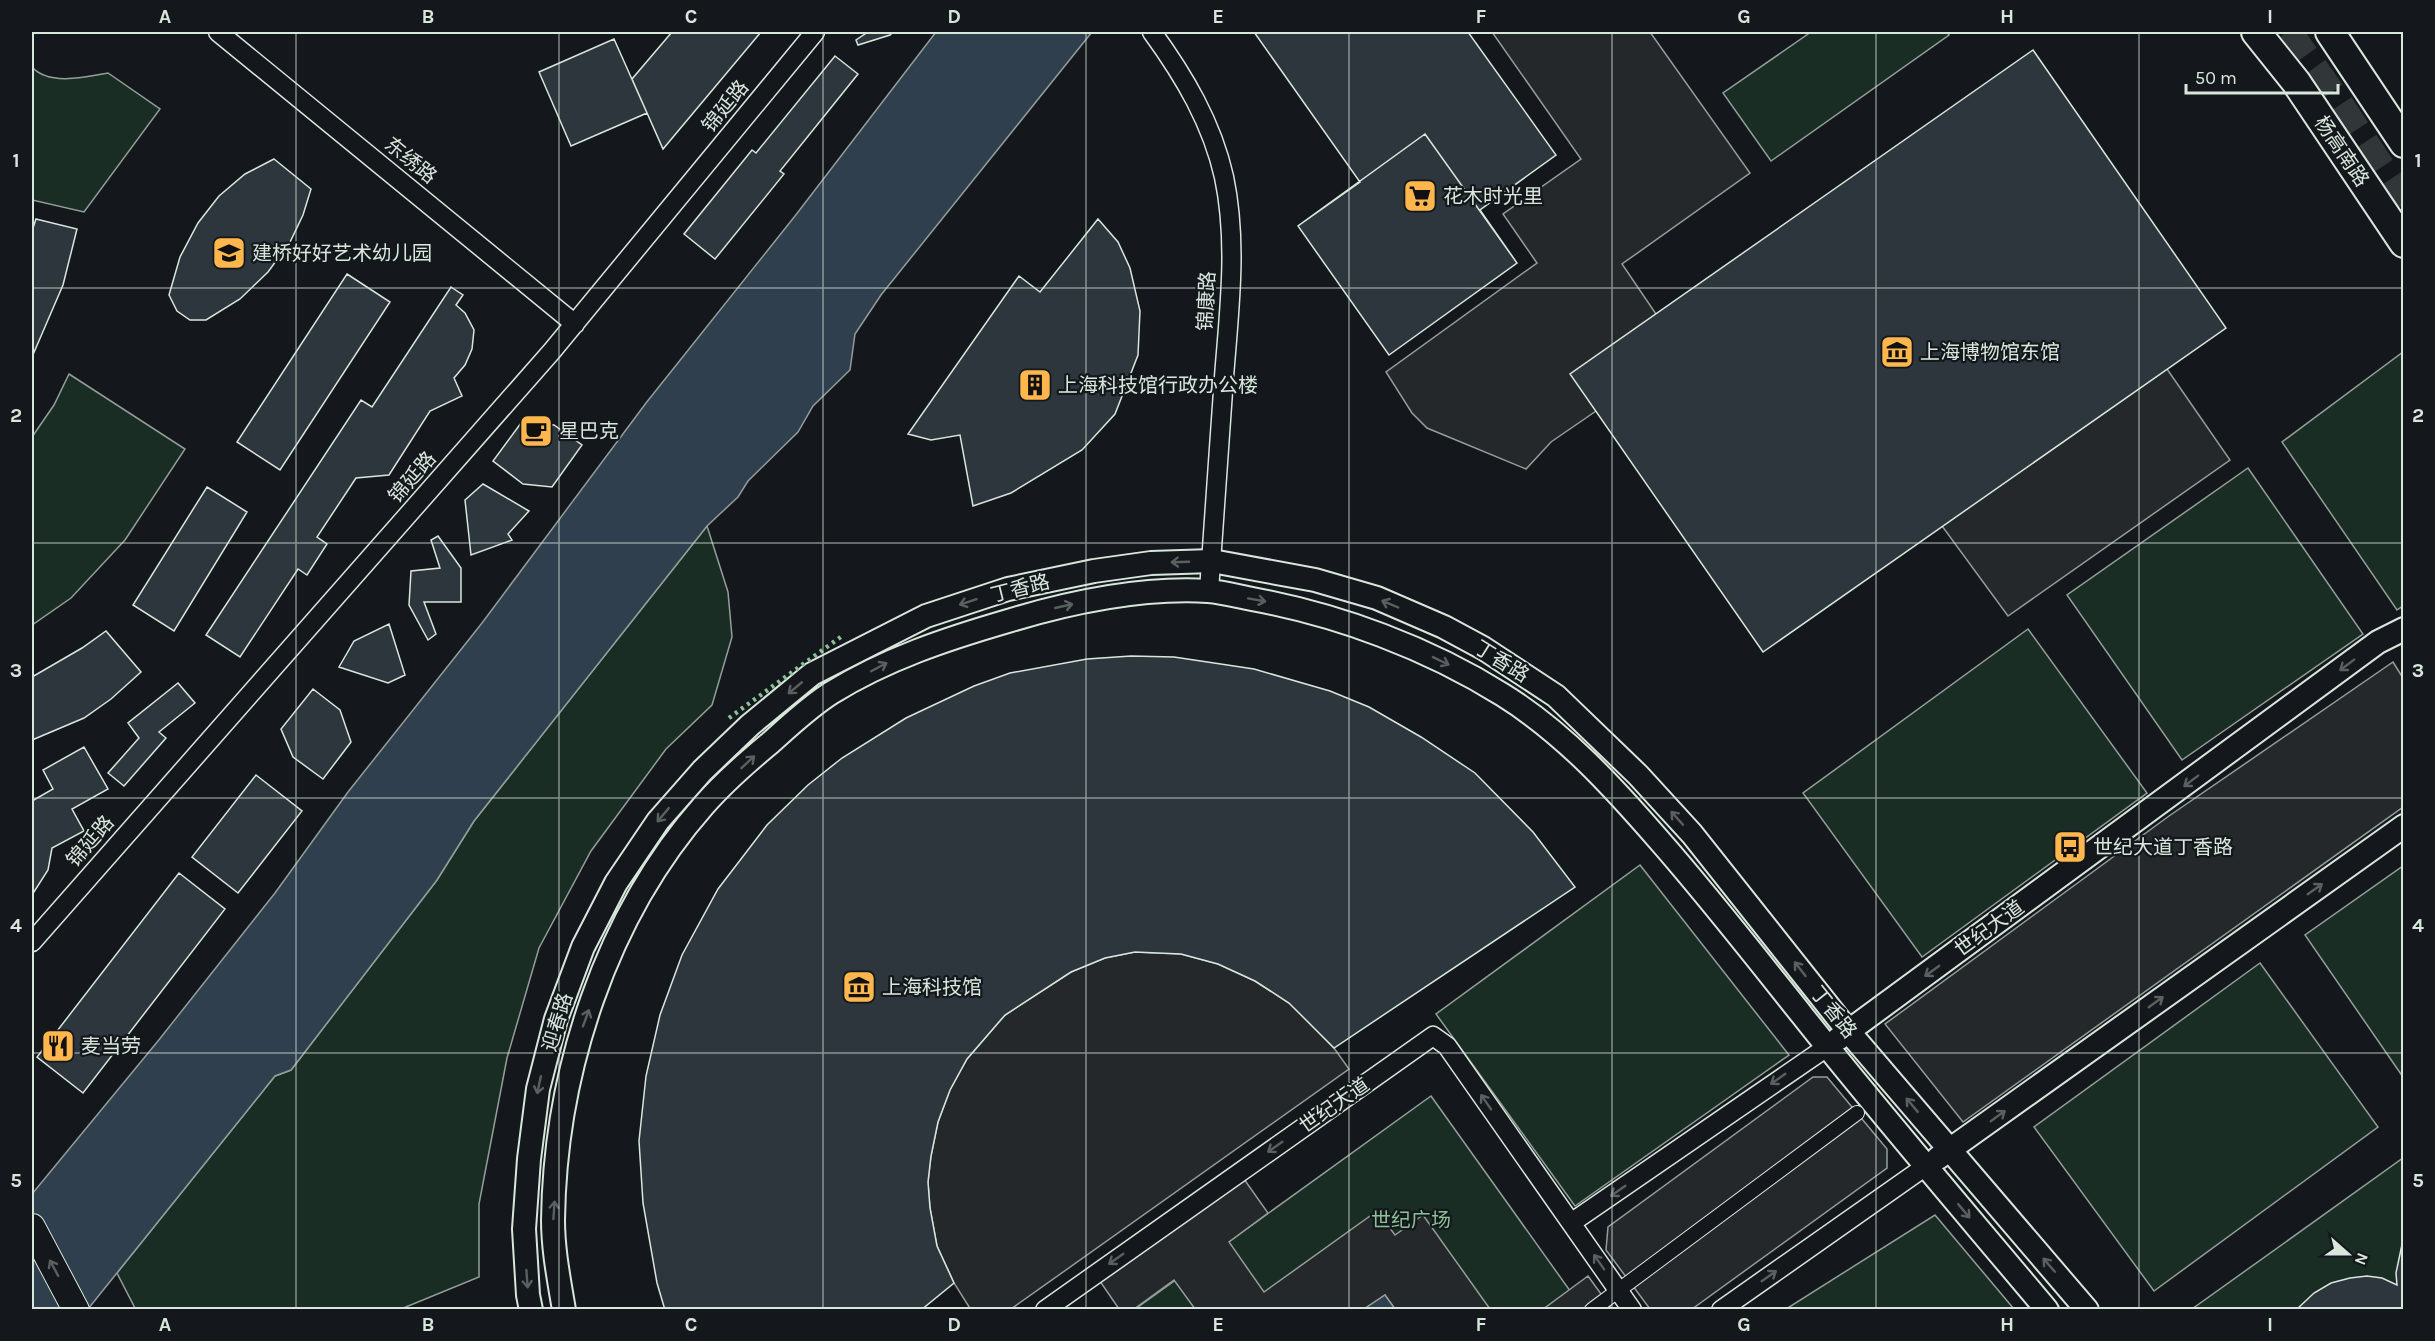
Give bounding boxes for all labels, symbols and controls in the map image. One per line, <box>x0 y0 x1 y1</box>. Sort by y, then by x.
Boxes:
text: A <box>159 5 172 28</box>
text: B <box>422 5 434 28</box>
text: C <box>685 5 697 28</box>
text: D <box>947 5 961 28</box>
text: E <box>1212 5 1224 28</box>
text: F <box>1476 5 1487 28</box>
text: G <box>1737 5 1751 28</box>
text: H <box>2000 5 2014 28</box>
text: I <box>2267 5 2273 28</box>
scale bar <box>2186 57 2338 95</box>
text: 50 m <box>2195 67 2237 89</box>
street label: 锦延路 <box>698 76 753 137</box>
street label: 杨高南路 <box>2310 112 2373 191</box>
street label: 东绣路 <box>380 133 441 188</box>
text: 1 <box>12 149 20 172</box>
text: 1 <box>2414 149 2422 172</box>
supermarket icon: 花木时光里 <box>1402 178 1438 214</box>
place label: 花木时光里 <box>1443 185 1543 208</box>
school or university icon: 建桥好好艺术幼儿园 <box>211 235 247 271</box>
place label: 建桥好好艺术幼儿园 <box>252 242 432 265</box>
street label: 锦康路 <box>1193 270 1220 332</box>
museum icon: 上海博物馆东馆 <box>1879 334 1915 370</box>
place label: 上海博物馆东馆 <box>1920 341 2060 364</box>
building icon: 上海科技馆行政办公楼 <box>1017 367 1053 403</box>
place label: 上海科技馆行政办公楼 <box>1058 374 1258 397</box>
text: 2 <box>10 404 22 427</box>
text: 2 <box>2412 404 2424 427</box>
cafe icon: 星巴克 <box>518 413 554 449</box>
place label: 星巴克 <box>559 420 619 443</box>
street label: 锦延路 <box>384 447 441 508</box>
one-way arrow <box>1170 556 1190 568</box>
street label: 丁香路 <box>988 570 1052 607</box>
one-way arrow <box>1246 595 1266 606</box>
one-way arrow <box>959 597 978 608</box>
one-way arrow <box>1382 598 1400 609</box>
one-way arrow <box>1054 600 1073 612</box>
street label: 丁香路 <box>1470 636 1533 687</box>
one-way arrow <box>1432 656 1450 668</box>
one-way arrow <box>2340 658 2356 671</box>
text: 3 <box>10 659 22 682</box>
text: 3 <box>2412 659 2424 682</box>
one-way arrow <box>870 661 887 673</box>
one-way arrow <box>787 682 803 695</box>
one-way arrow <box>741 755 756 769</box>
one-way arrow <box>2183 774 2199 787</box>
one-way arrow <box>657 807 670 823</box>
street label: 锦延路 <box>62 811 119 872</box>
one-way arrow <box>1670 811 1684 826</box>
bus stop icon: 世纪大道丁香路 <box>2052 829 2088 865</box>
place label: 世纪大道丁香路 <box>2093 836 2233 859</box>
one-way arrow <box>2306 883 2323 895</box>
street label: 世纪大道 <box>1950 896 2028 961</box>
text: 4 <box>10 914 22 937</box>
text: 4 <box>2412 914 2424 937</box>
one-way arrow <box>1794 961 1807 977</box>
one-way arrow <box>1924 964 1940 977</box>
museum icon: 上海科技馆 <box>841 969 877 1005</box>
place label: 上海科技馆 <box>882 976 982 999</box>
street label: 丁香路 <box>1806 982 1861 1043</box>
street label: 迎春路 <box>538 990 577 1054</box>
one-way arrow <box>2148 996 2164 1008</box>
one-way arrow <box>582 1009 593 1028</box>
restaurant icon: 麦当劳 <box>40 1028 76 1064</box>
place label: 麦当劳 <box>81 1035 141 1058</box>
street label: 世纪大道 <box>1295 1073 1374 1138</box>
one-way arrow <box>1771 1073 1787 1085</box>
one-way arrow <box>533 1076 545 1095</box>
one-way arrow <box>1480 1095 1492 1111</box>
one-way arrow <box>1906 1097 1919 1113</box>
one-way arrow <box>1989 1110 2005 1122</box>
one-way arrow <box>1267 1141 1284 1153</box>
text: 5 <box>10 1169 22 1192</box>
text: 5 <box>2412 1169 2424 1192</box>
one-way arrow <box>1610 1185 1627 1197</box>
one-way arrow <box>549 1200 560 1220</box>
one-way arrow <box>1957 1203 1971 1218</box>
park label: 世纪广场 <box>1371 1209 1451 1232</box>
north arrow <box>2318 1224 2378 1284</box>
text: N <box>2351 1250 2372 1268</box>
one-way arrow <box>1108 1253 1124 1265</box>
one-way arrow <box>1593 1254 1605 1270</box>
one-way arrow <box>2042 1258 2056 1273</box>
one-way arrow <box>48 1260 59 1278</box>
one-way arrow <box>522 1269 533 1289</box>
one-way arrow <box>1761 1270 1777 1282</box>
text: A <box>159 1313 172 1336</box>
text: B <box>422 1313 434 1336</box>
text: C <box>685 1313 697 1336</box>
text: D <box>947 1313 961 1336</box>
text: E <box>1212 1313 1224 1336</box>
text: F <box>1476 1313 1487 1336</box>
text: G <box>1737 1313 1751 1336</box>
text: H <box>2000 1313 2014 1336</box>
text: I <box>2267 1313 2273 1336</box>

